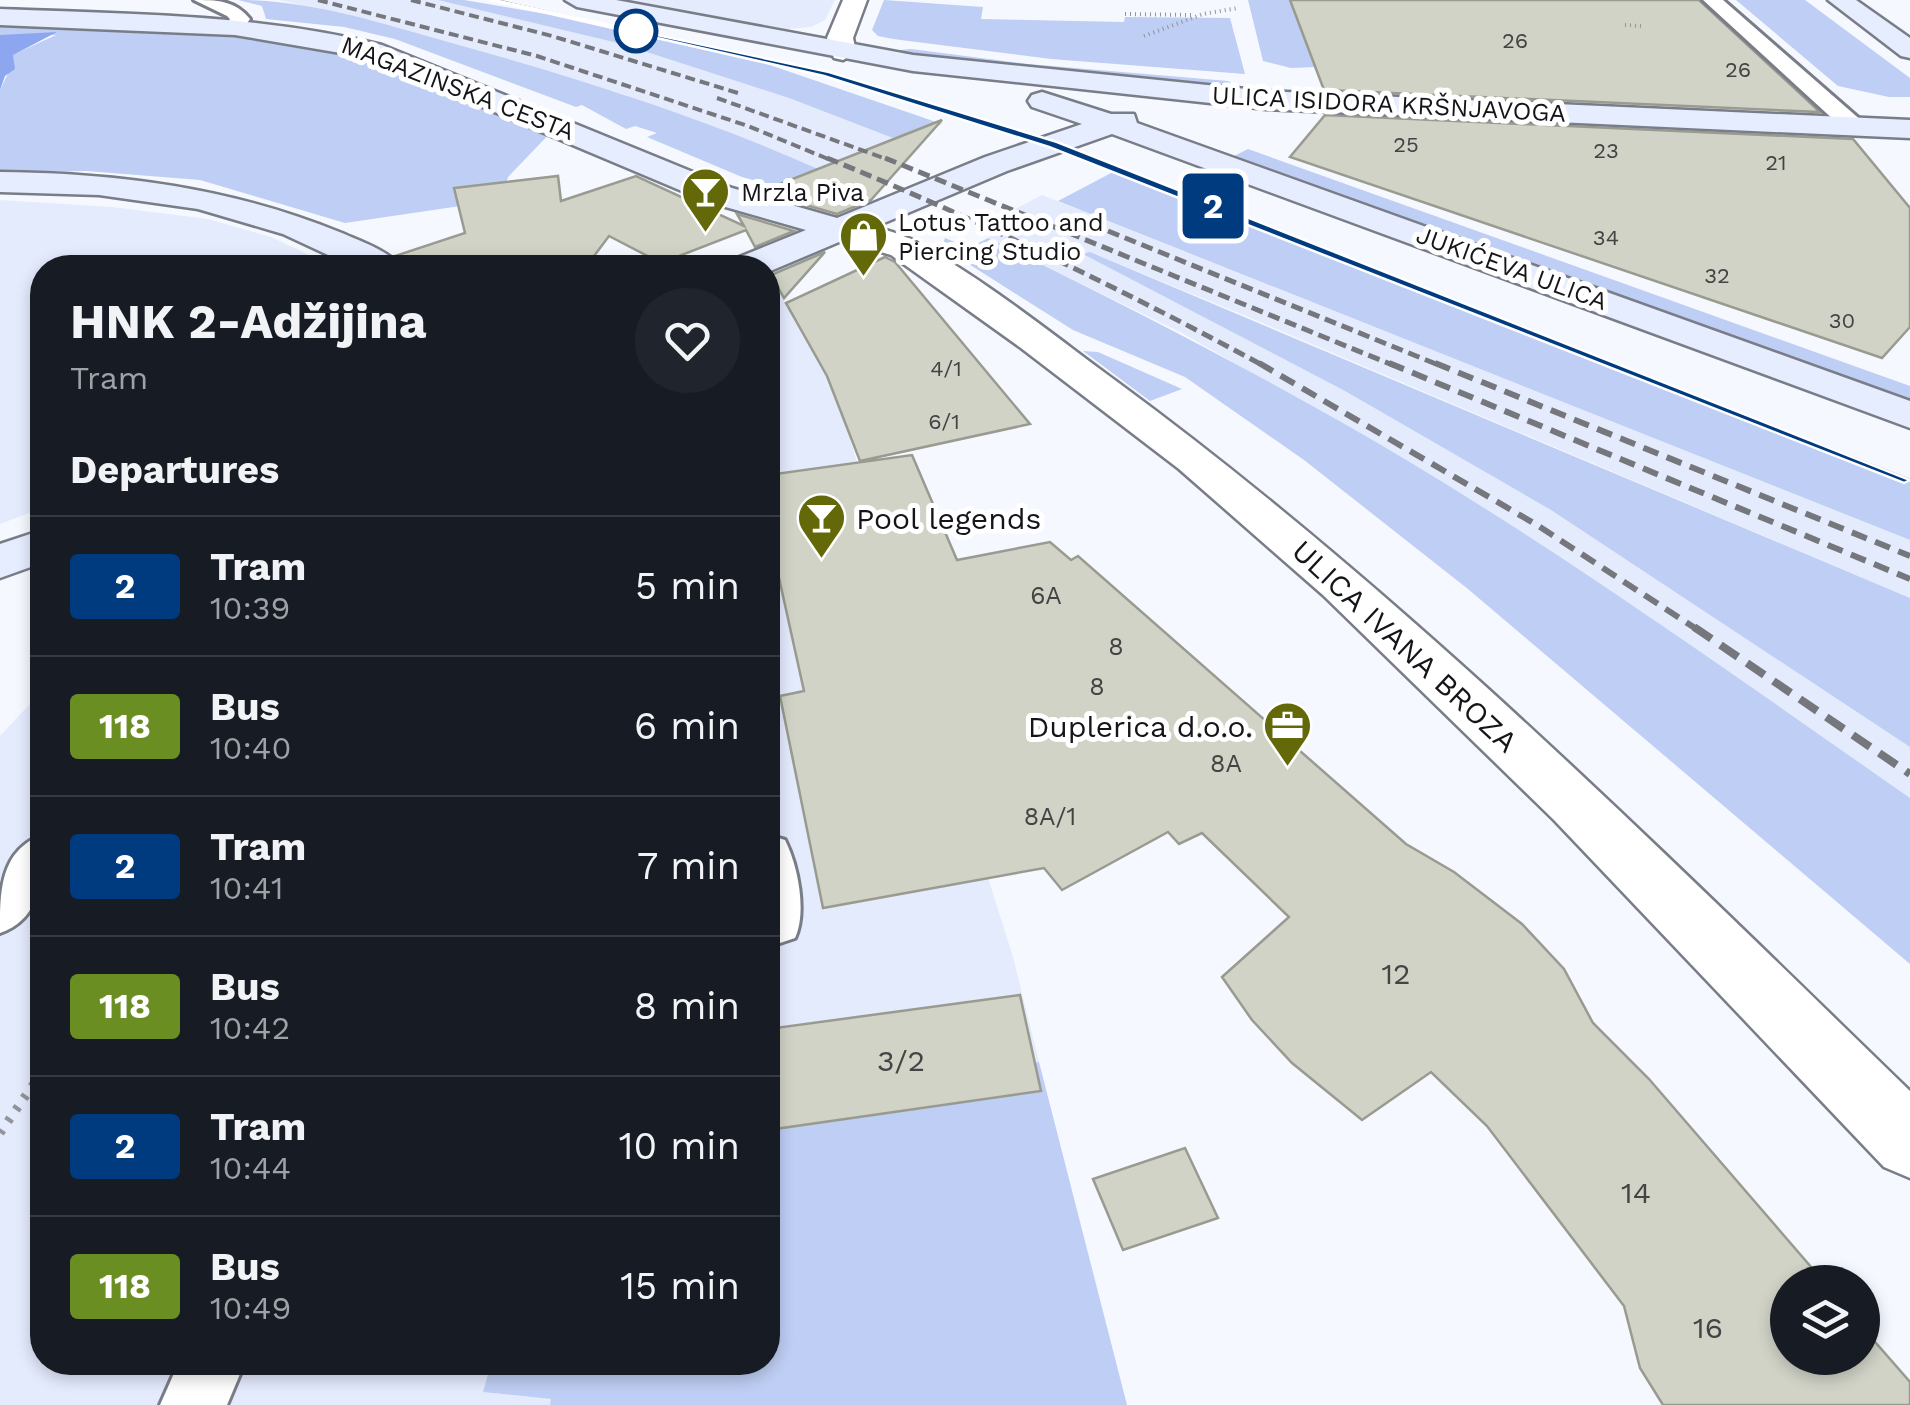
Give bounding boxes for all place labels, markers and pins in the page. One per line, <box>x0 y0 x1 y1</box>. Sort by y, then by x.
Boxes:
unlabelled marker <box>615 10 657 52</box>
bar icon: Mrzla Piva <box>680 166 732 234</box>
place label: Mrzla Piva <box>741 178 864 207</box>
place label: Lotus Tattoo and Piercing Studio <box>898 208 1104 266</box>
shop icon: Lotus Tattoo and Piercing Studio <box>837 210 889 278</box>
bar icon: Pool legends <box>795 492 847 560</box>
place label: Pool legends <box>856 501 1041 536</box>
office icon: Duplerica d.o.o. <box>1262 700 1314 768</box>
place label: Duplerica d.o.o. <box>1028 709 1253 744</box>

